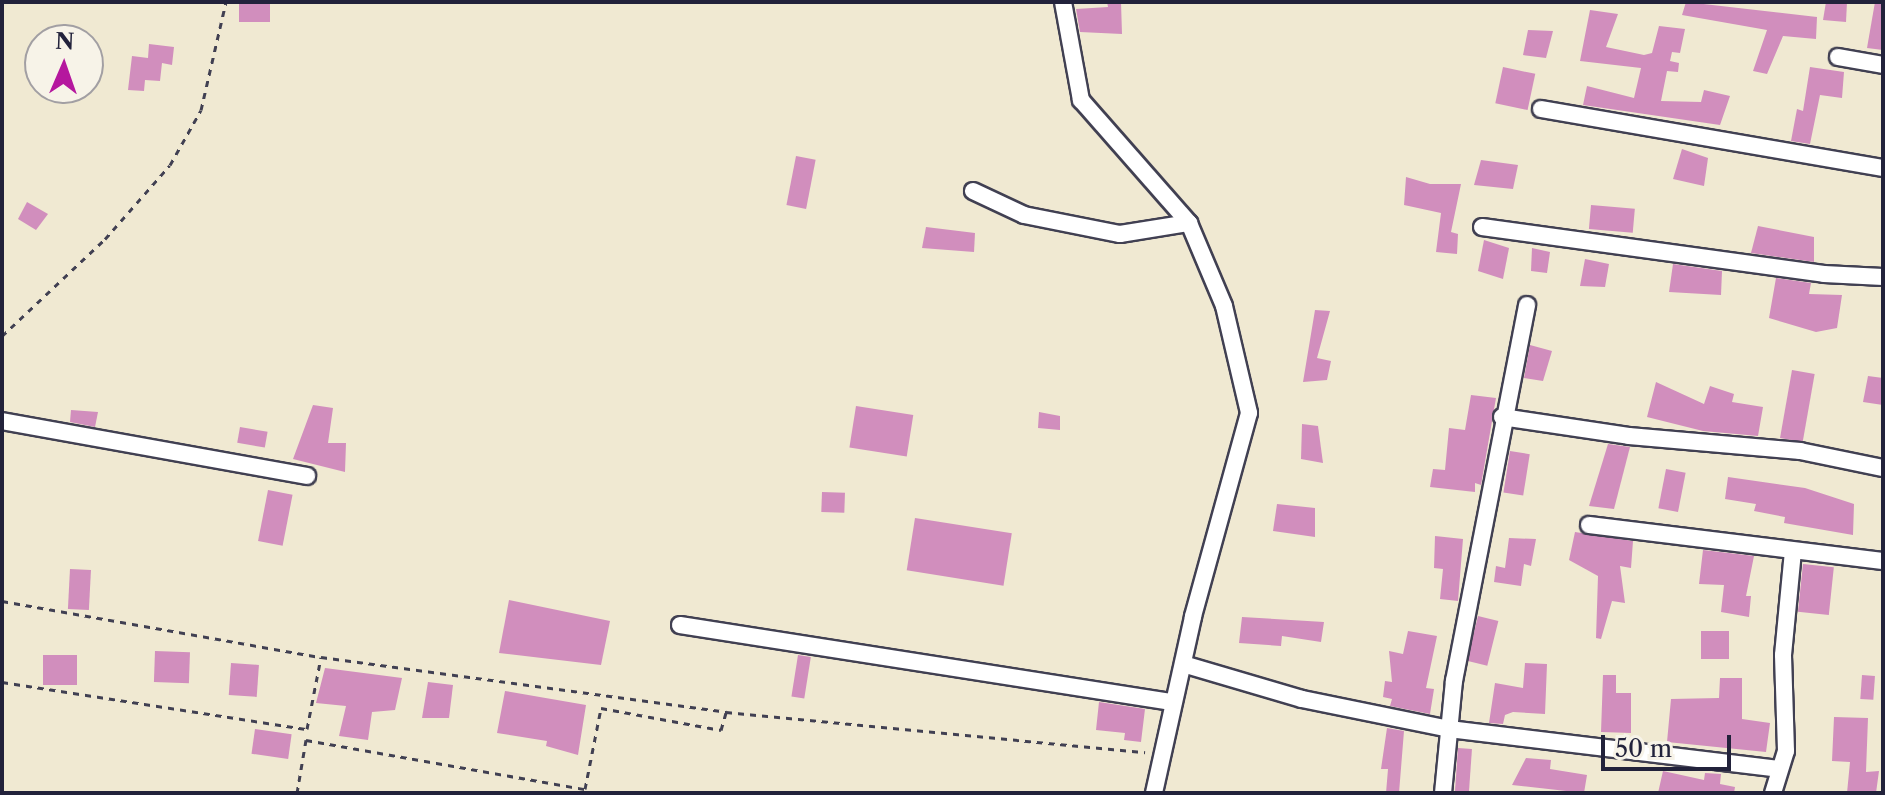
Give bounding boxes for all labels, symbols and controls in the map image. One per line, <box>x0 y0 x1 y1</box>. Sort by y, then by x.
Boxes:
north arrow <box>24 24 104 104</box>
text: N <box>55 28 75 55</box>
scale bar <box>1605 719 1735 769</box>
text: 50 m <box>1615 734 1672 763</box>

